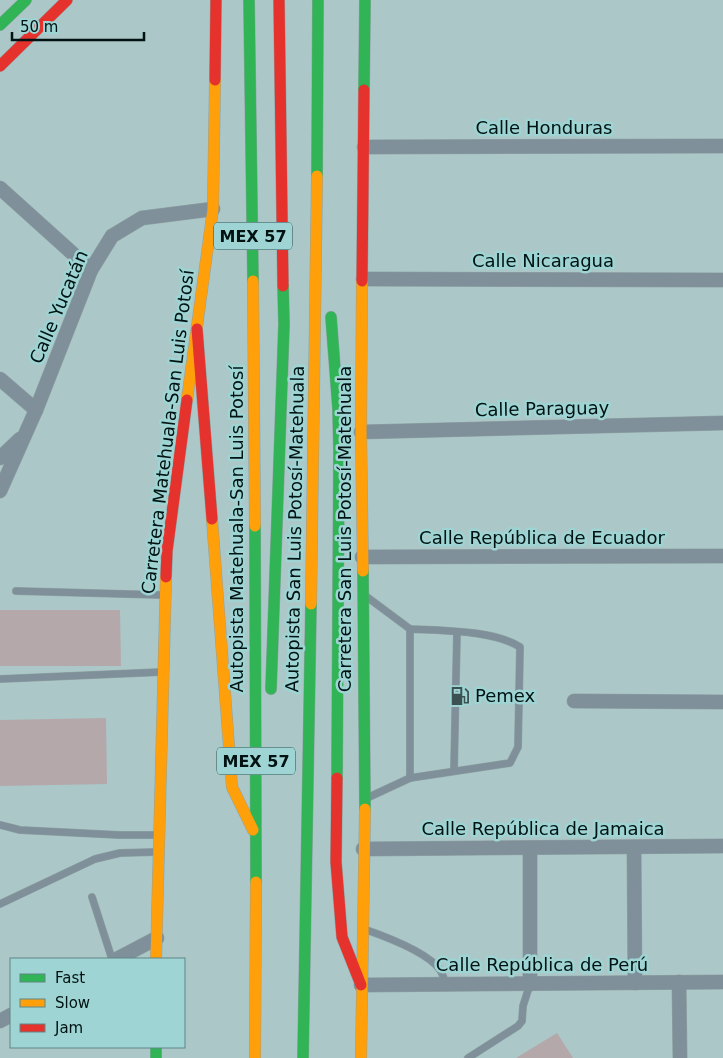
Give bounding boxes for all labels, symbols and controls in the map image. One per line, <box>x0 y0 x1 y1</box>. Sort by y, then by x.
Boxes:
scale bar <box>12 10 145 42</box>
text: 50 m <box>20 18 58 36</box>
street label: Calle Honduras <box>476 117 613 138</box>
road number: MEX 57 <box>214 222 292 250</box>
street label: Calle Yucatán <box>25 247 92 367</box>
street label: Calle Nicaragua <box>472 250 614 271</box>
street label: Carretera Matehuala-San Luis Potosí <box>137 268 198 595</box>
street label: Autopista Matehuala-San Luis Potosí <box>226 365 247 692</box>
street label: Autopista San Luis Potosí-Matehuala <box>281 365 308 693</box>
street label: Carretera San Luis Potosí-Matehuala <box>334 366 355 692</box>
street label: Calle Paraguay <box>475 397 610 420</box>
street label: Calle República de Ecuador <box>419 527 666 548</box>
fuel station icon: Pemex <box>449 685 471 707</box>
place label: Pemex <box>475 685 536 706</box>
road number: MEX 57 <box>217 748 295 774</box>
street label: Calle República de Jamaica <box>421 818 665 839</box>
street label: Calle República de Perú <box>436 954 648 975</box>
legend <box>10 958 185 1048</box>
text: Fast <box>55 969 85 987</box>
text: Slow <box>55 994 90 1012</box>
text: Jam <box>54 1019 83 1037</box>

